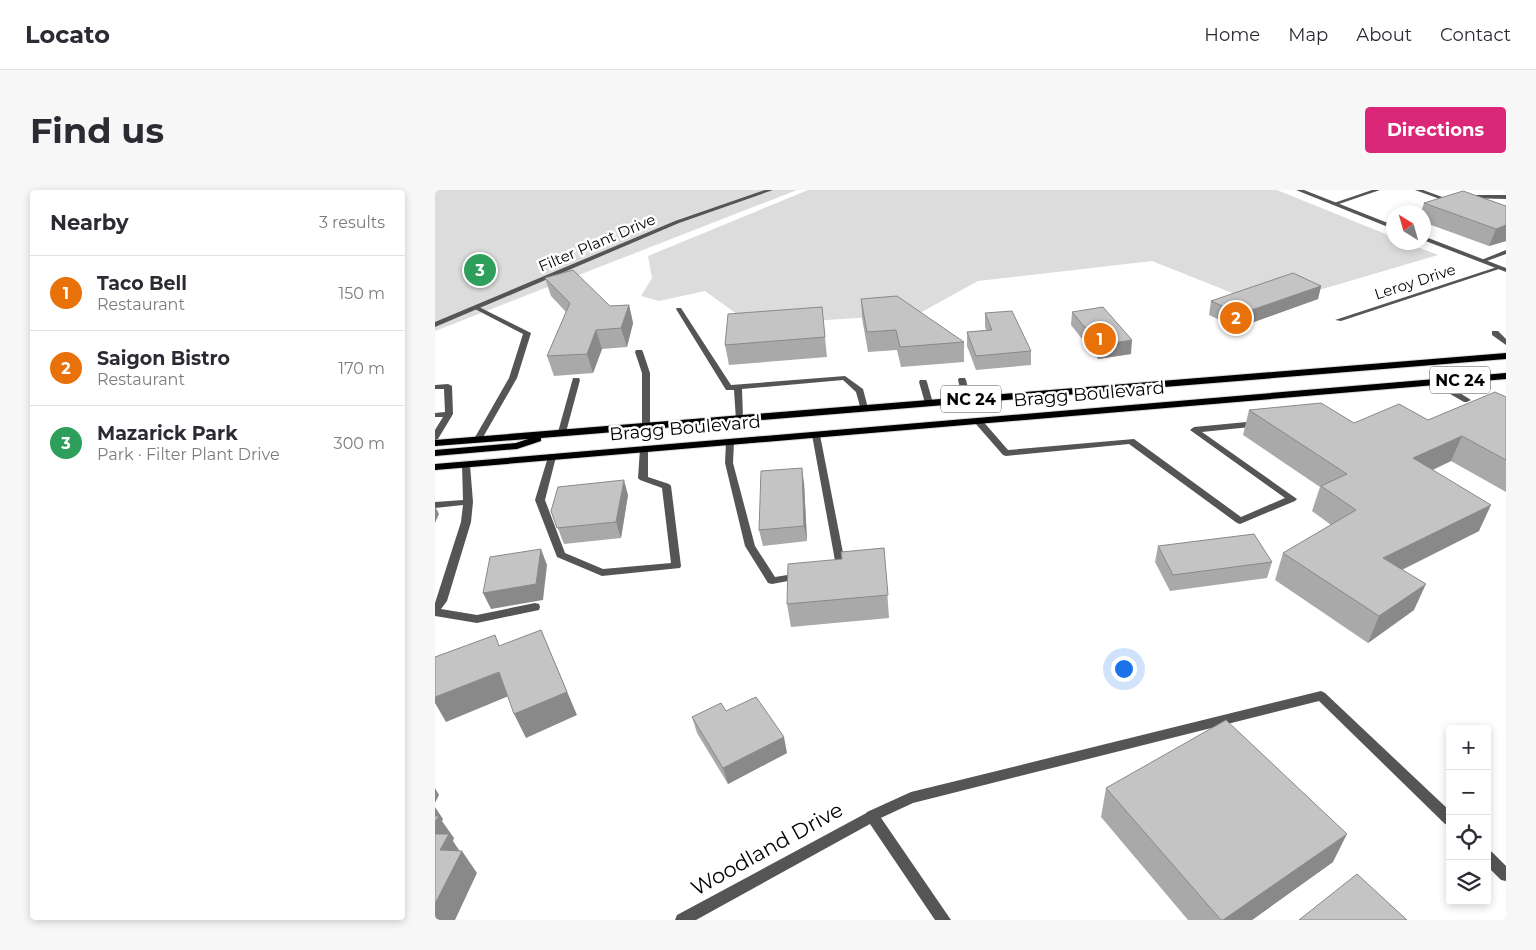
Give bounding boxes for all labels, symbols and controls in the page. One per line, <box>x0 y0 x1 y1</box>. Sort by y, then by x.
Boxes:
text: Locato <box>25 20 110 49</box>
text: Home <box>1204 24 1260 46</box>
text: Map <box>1288 24 1328 46</box>
text: About <box>1356 24 1412 46</box>
text: Contact <box>1440 24 1511 46</box>
button: Directions <box>1365 107 1506 153</box>
text: Find us <box>30 109 164 152</box>
north arrow <box>1386 205 1431 250</box>
street label: Filter Plant Drive <box>535 209 658 276</box>
text: Nearby <box>50 210 129 235</box>
text: 3 results <box>319 213 385 232</box>
pin: 3 <box>464 251 496 289</box>
street label: Leroy Drive <box>1372 259 1458 304</box>
text: Taco Bell <box>97 272 187 295</box>
text: 1 <box>63 284 69 303</box>
text: 150 m <box>338 284 385 303</box>
text: Restaurant <box>97 295 185 314</box>
pin: 2 <box>1220 299 1252 337</box>
pin: 1 <box>1084 320 1116 358</box>
text: Saigon Bistro <box>97 347 230 370</box>
text: 2 <box>61 359 71 378</box>
text: 170 m <box>338 359 385 378</box>
road number: NC 24 <box>1430 366 1490 394</box>
text: Restaurant <box>97 370 185 389</box>
street label: Bragg Boulevard <box>1012 376 1166 412</box>
road number: NC 24 <box>941 385 1001 412</box>
street label: Bragg Boulevard <box>608 410 762 446</box>
text: Mazarick Park <box>97 422 238 445</box>
text: 3 <box>61 434 71 453</box>
text: 300 m <box>334 434 385 453</box>
text: Park · Filter Plant Drive <box>97 445 280 464</box>
your location <box>1111 656 1137 682</box>
map controls <box>1446 725 1491 905</box>
button: + <box>1446 725 1491 770</box>
button: − <box>1446 770 1491 815</box>
street label: Woodland Drive <box>686 796 847 901</box>
button: locate <box>1446 815 1491 860</box>
button: layers <box>1446 860 1491 905</box>

